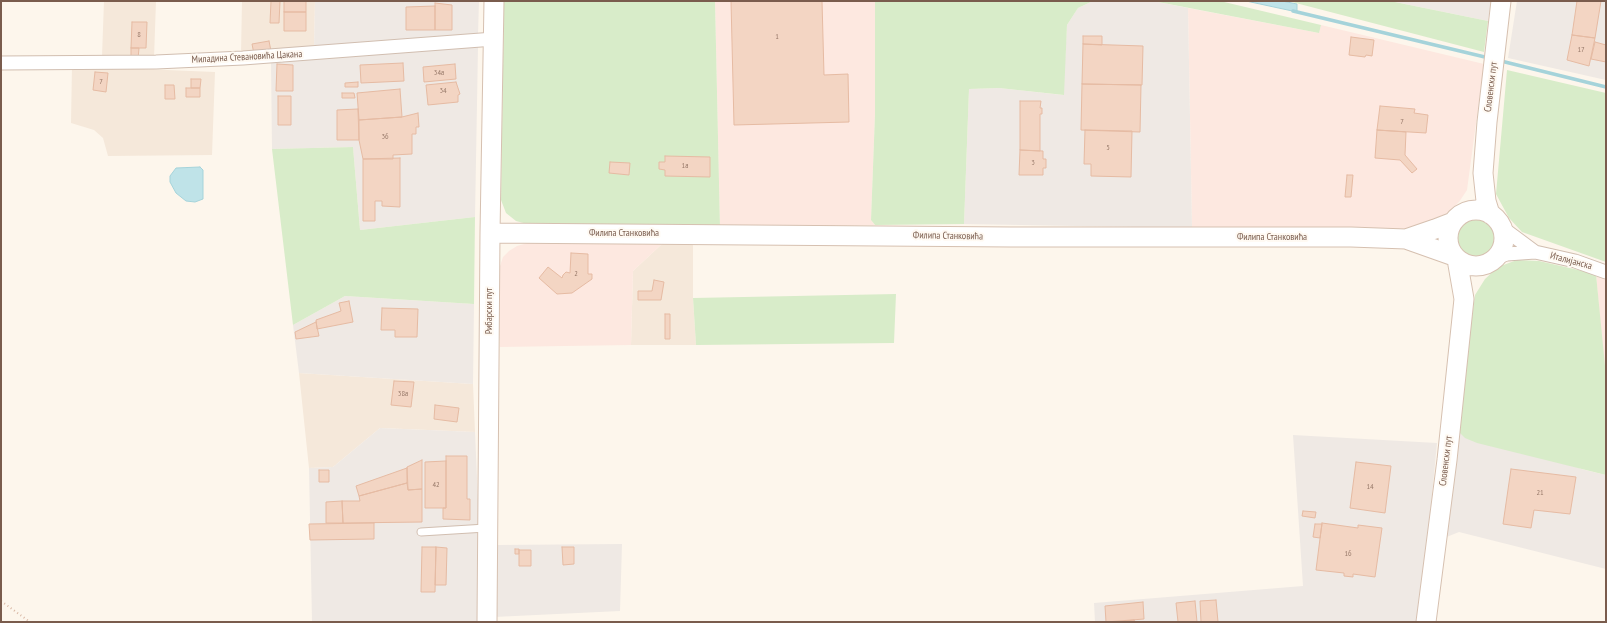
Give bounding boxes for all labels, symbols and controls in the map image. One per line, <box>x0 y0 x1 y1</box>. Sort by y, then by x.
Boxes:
house number: 8 <box>137 30 141 40</box>
house number: 1 <box>775 32 779 42</box>
house number: 17 <box>1577 45 1585 55</box>
street label: Миладина Стевановића Цакана <box>191 48 303 66</box>
street label: Словенски пут <box>1482 61 1500 113</box>
house number: 34a <box>434 68 444 78</box>
house number: 7 <box>99 77 103 87</box>
house number: 34 <box>439 86 447 96</box>
house number: 7 <box>1400 117 1404 127</box>
house number: 36 <box>381 132 389 142</box>
house number: 5 <box>1106 143 1110 153</box>
house number: 3 <box>1031 158 1035 168</box>
house number: 1a <box>682 161 688 171</box>
street label: Филипа Станковића <box>589 227 659 239</box>
street label: Филипа Станковића <box>913 229 983 243</box>
street label: Филипа Станковића <box>1237 231 1307 243</box>
street label: Италијанска <box>1549 250 1593 272</box>
house number: 2 <box>574 269 578 279</box>
street label: Рибарски пут <box>483 288 495 334</box>
house number: 38a <box>398 389 408 399</box>
street label: Словенски пут <box>1437 435 1455 487</box>
house number: 42 <box>432 480 440 490</box>
house number: 14 <box>1366 482 1374 492</box>
house number: 21 <box>1536 488 1544 498</box>
house number: 16 <box>1344 549 1352 559</box>

